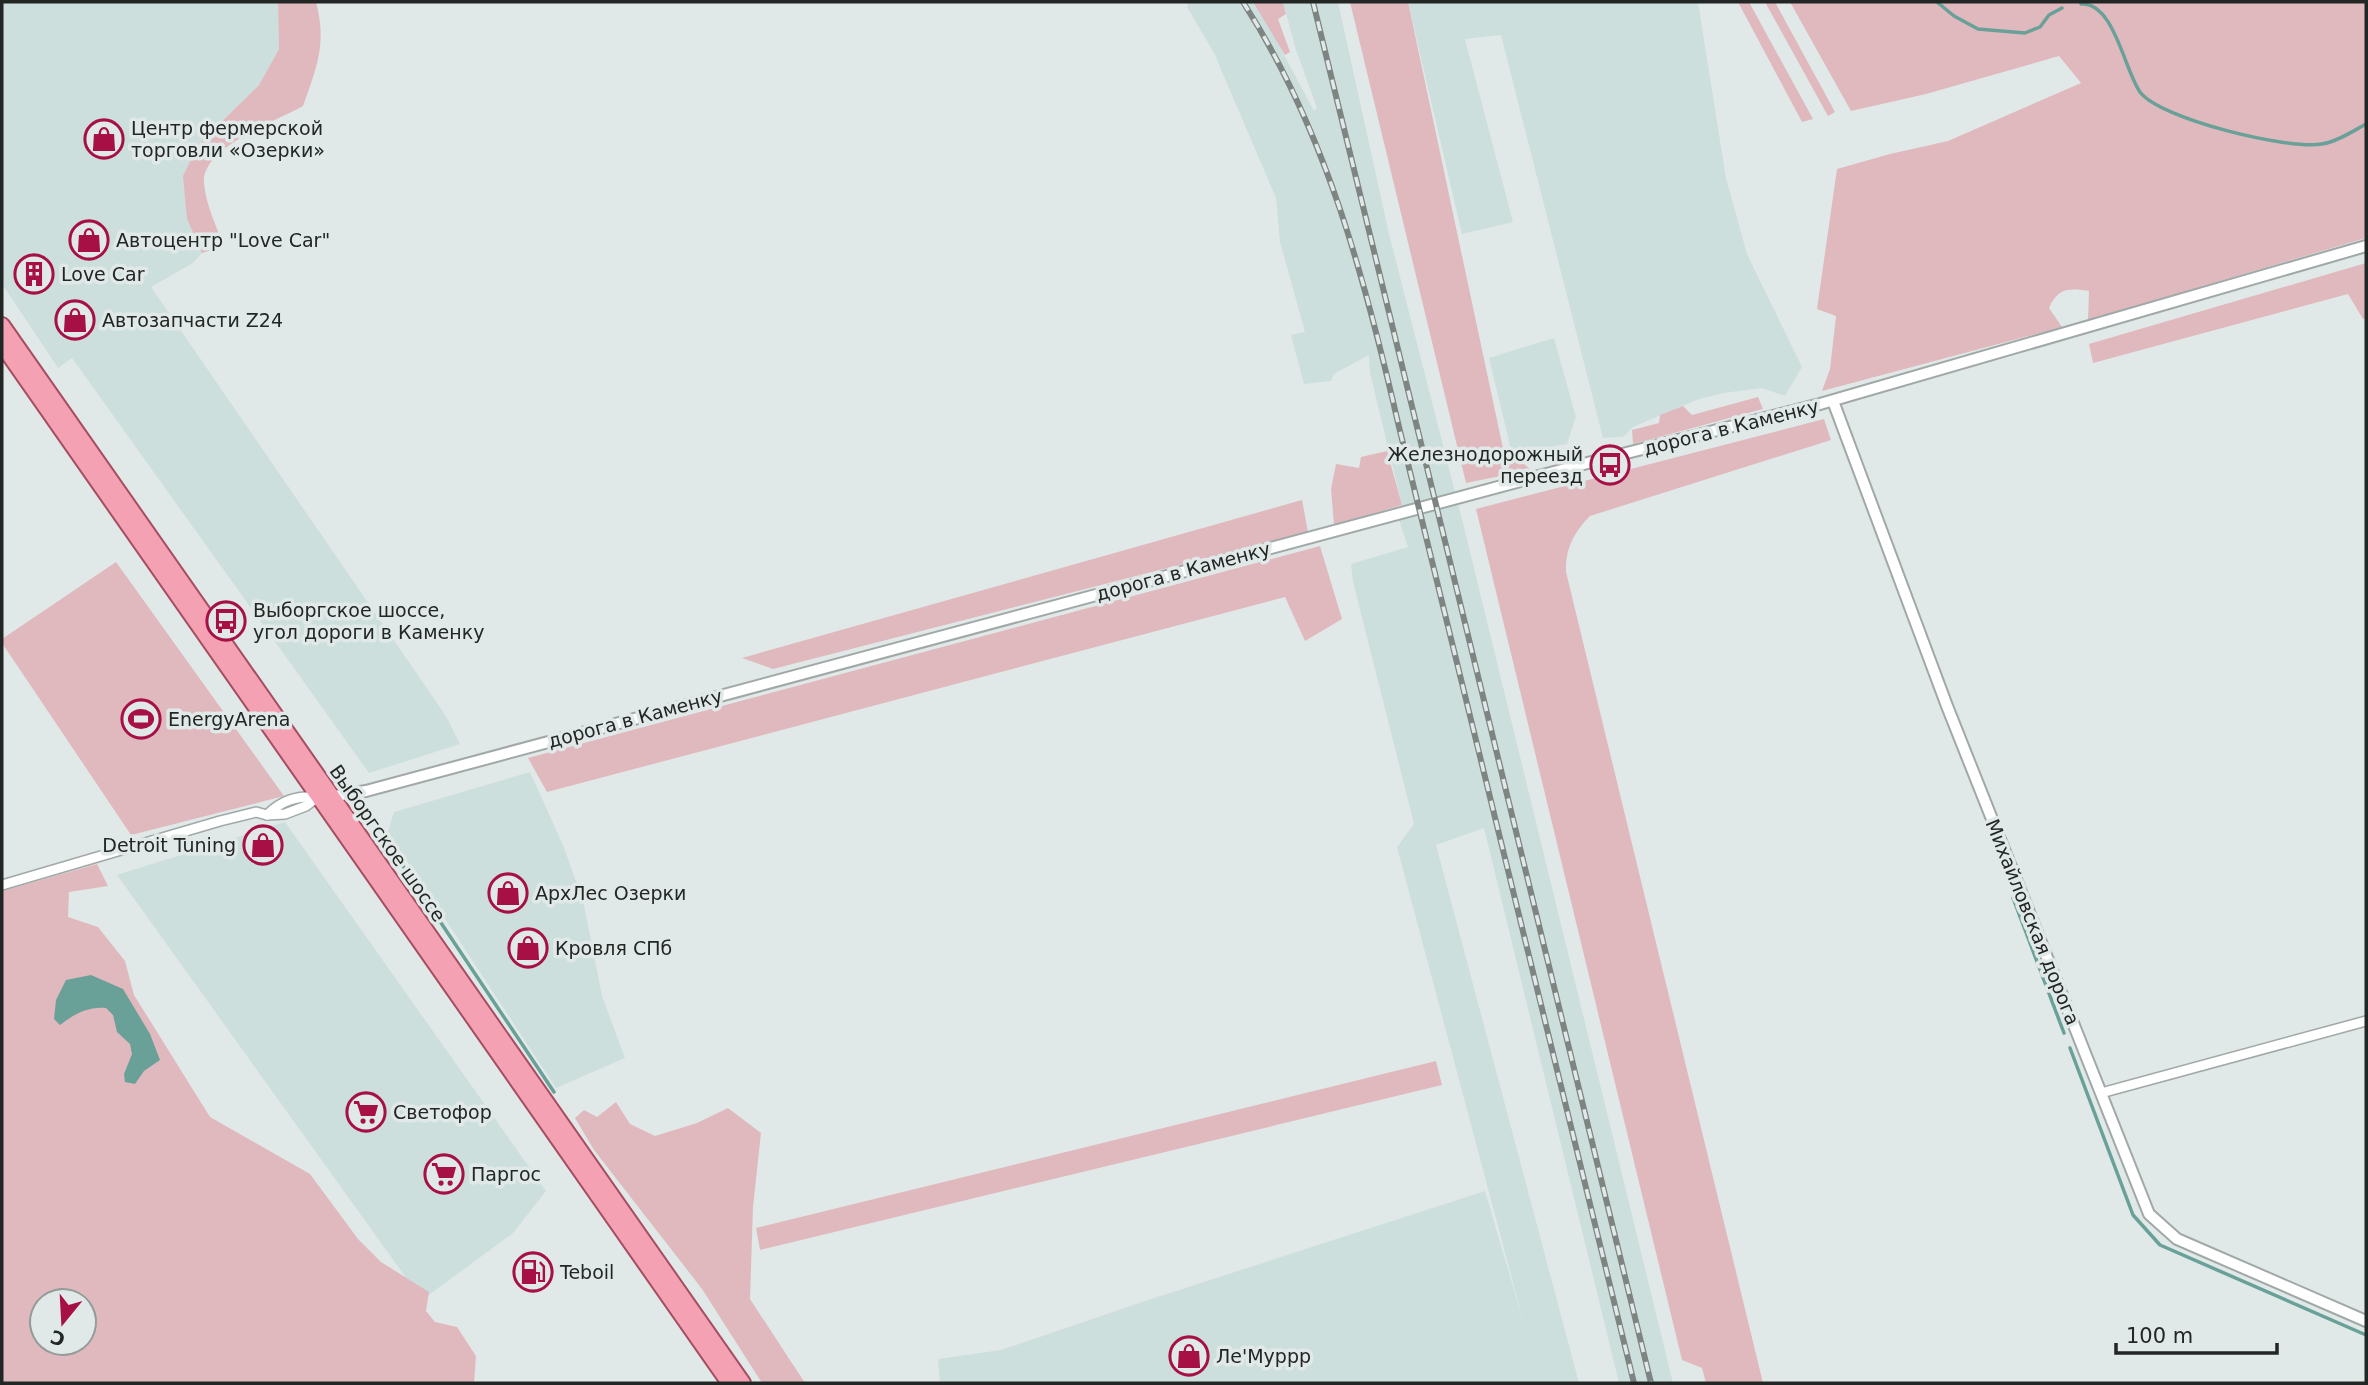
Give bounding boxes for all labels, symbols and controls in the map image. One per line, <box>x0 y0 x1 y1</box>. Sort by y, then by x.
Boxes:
place label: Центр фермерской торговли «Озерки» <box>131 117 325 161</box>
shop icon: Центр фермерской торговли «Озерки» <box>83 118 125 160</box>
shop icon: Автоцентр "Love Car" <box>68 219 110 261</box>
place label: Автоцентр "Love Car" <box>116 229 330 251</box>
building icon: Love Car <box>13 253 55 295</box>
place label: Love Car <box>61 263 145 285</box>
shop icon: Автозапчасти Z24 <box>54 299 96 341</box>
place label: Автозапчасти Z24 <box>102 309 283 331</box>
street label: дорога в Каменку <box>1641 395 1821 459</box>
place label: Железнодорожный переезд <box>1388 443 1583 487</box>
bus stop icon: Железнодорожный переезд <box>1589 444 1631 486</box>
street label: дорога в Каменку <box>1093 537 1273 605</box>
place label: Выборгское шоссе, угол дороги в Каменку <box>253 599 484 643</box>
bus stop icon: Выборгское шоссе, угол дороги в Каменку <box>205 600 247 642</box>
street label: дорога в Каменку <box>545 684 725 752</box>
sports icon: EnergyArena <box>120 698 162 740</box>
place label: EnergyArena <box>168 708 290 730</box>
street label: Выборгское шоссе <box>326 760 450 926</box>
street label: Михайловская дорога <box>1982 816 2084 1028</box>
shop icon: Detroit Tuning <box>242 824 284 866</box>
place label: Detroit Tuning <box>102 834 236 856</box>
shop icon: АрхЛес Озерки <box>487 872 529 914</box>
place label: АрхЛес Озерки <box>535 882 686 904</box>
shop icon: Кровля СПб <box>507 927 549 969</box>
place label: Кровля СПб <box>555 937 672 959</box>
supermarket icon: Светофор <box>345 1091 387 1133</box>
place label: Светофор <box>393 1101 492 1123</box>
supermarket icon: Паргос <box>423 1153 465 1195</box>
place label: Паргос <box>471 1163 541 1185</box>
fuel station icon: Teboil <box>512 1251 554 1293</box>
place label: Teboil <box>559 1261 614 1283</box>
north arrow <box>28 1287 98 1357</box>
scale bar <box>2116 1312 2277 1356</box>
text: 100 m <box>2126 1324 2193 1348</box>
text: С <box>48 1326 68 1351</box>
shop icon: Ле'Муррр <box>1168 1335 1210 1377</box>
place label: Ле'Муррр <box>1216 1345 1311 1367</box>

